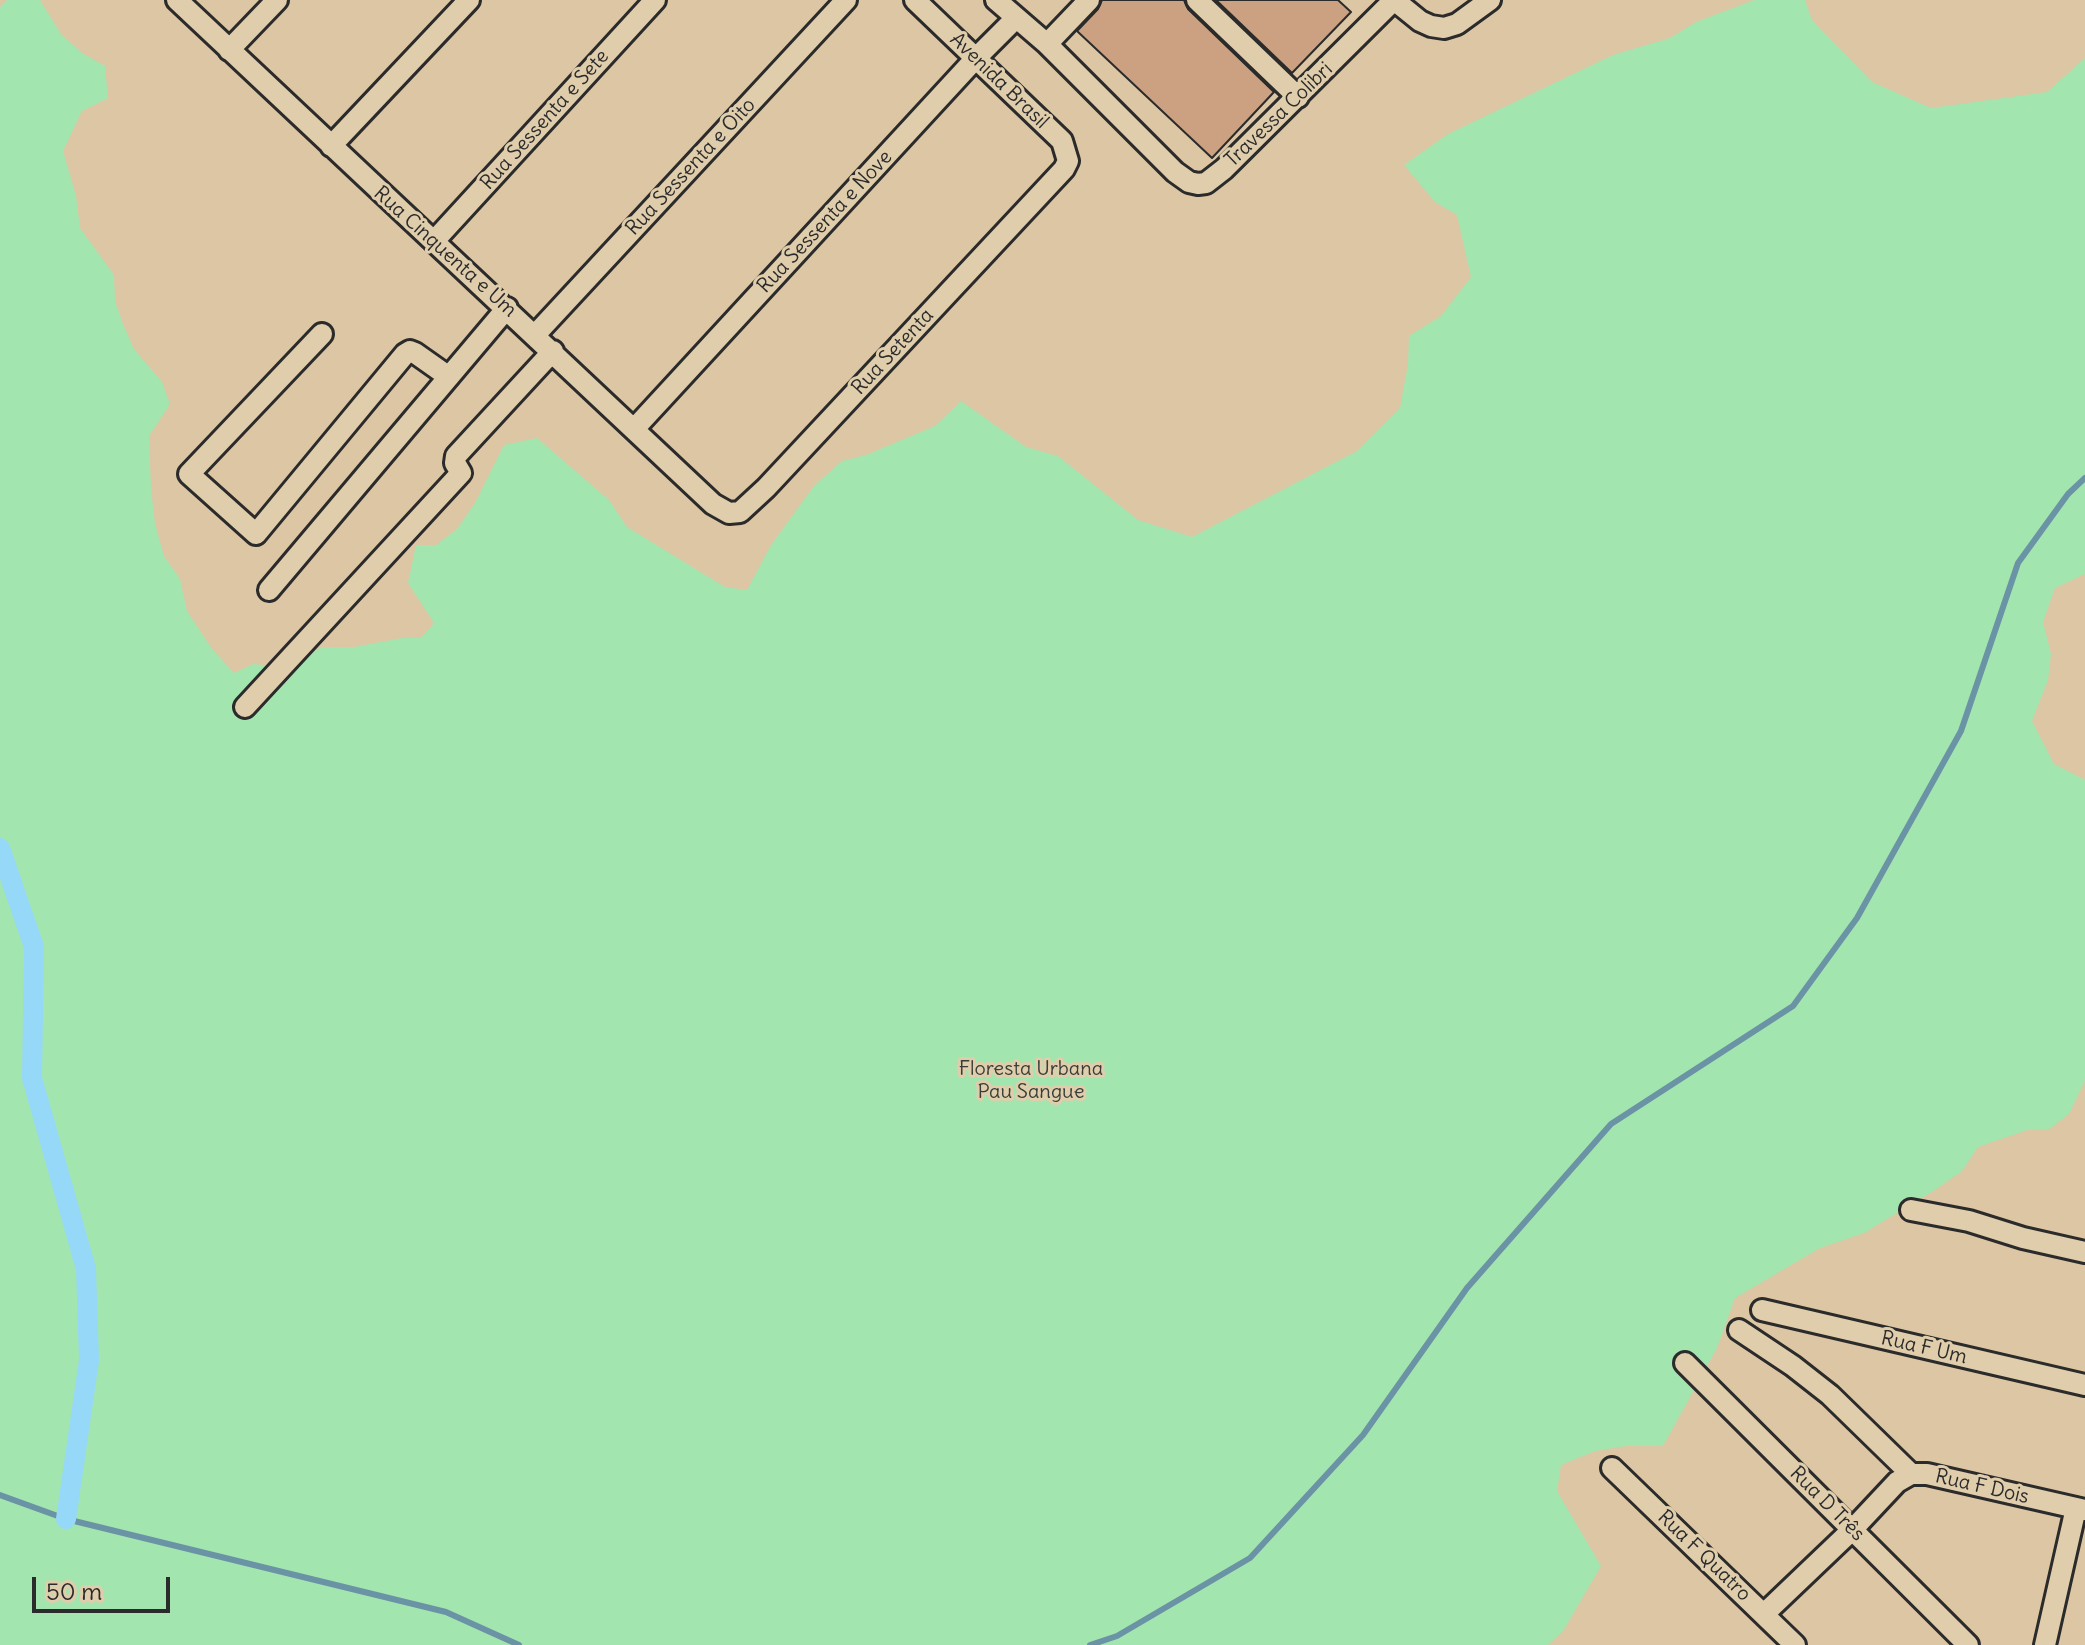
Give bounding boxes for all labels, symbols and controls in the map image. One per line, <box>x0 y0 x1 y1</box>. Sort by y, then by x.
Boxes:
street label: Avenida Brasil <box>945 28 1053 134</box>
street label: Rua Sessenta e Sete <box>476 45 614 195</box>
street label: Travessa Colibri <box>1220 58 1338 172</box>
street label: Rua Sessenta e Oito <box>621 93 761 241</box>
street label: Rua Sessenta e Nove <box>753 146 897 298</box>
street label: Rua Cinquenta e Um <box>369 182 521 322</box>
street label: Rua Setenta <box>847 304 939 400</box>
park label: Floresta Urbana Pau Sangue <box>959 1057 1103 1104</box>
street label: Rua F Um <box>1879 1326 1969 1370</box>
street label: Rua D Três <box>1785 1462 1869 1546</box>
street label: Rua F Dois <box>1933 1465 2031 1509</box>
street label: Rua F Quatro <box>1652 1506 1756 1606</box>
scale bar <box>36 1561 174 1611</box>
text: 50 m <box>46 1576 102 1606</box>

